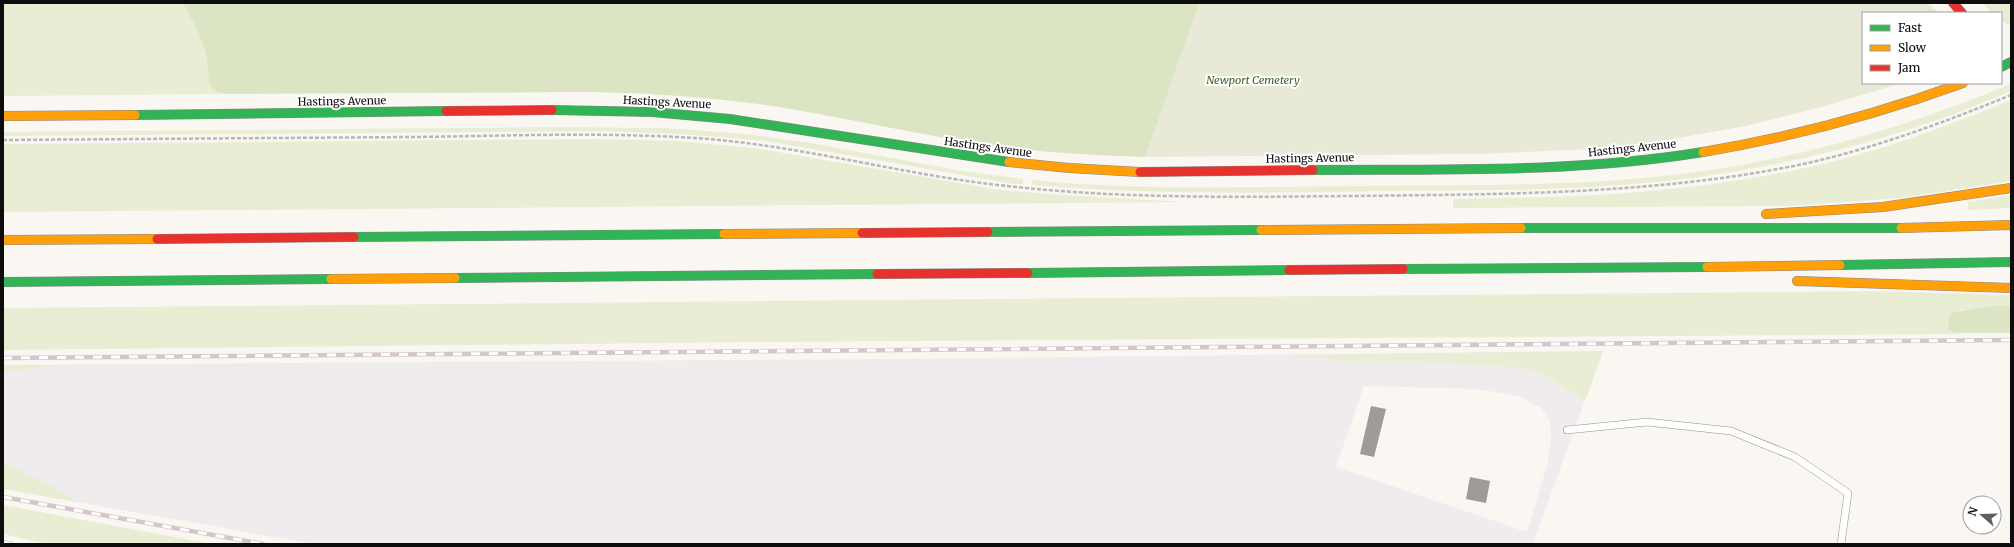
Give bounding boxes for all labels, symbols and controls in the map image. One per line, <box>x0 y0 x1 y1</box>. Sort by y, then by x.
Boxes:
legend <box>1862 12 2002 84</box>
text: Fast <box>1898 20 1922 35</box>
text: Slow <box>1898 40 1927 55</box>
text: Jam <box>1897 60 1921 75</box>
park label: Newport Cemetery <box>1206 73 1300 87</box>
street label: Hastings Avenue <box>298 93 387 109</box>
street label: Hastings Avenue <box>622 93 712 111</box>
street label: Hastings Avenue <box>943 134 1033 160</box>
street label: Hastings Avenue <box>1587 136 1677 160</box>
street label: Hastings Avenue <box>1266 150 1355 166</box>
north arrow <box>1962 495 2002 535</box>
text: N <box>1965 505 1981 518</box>

